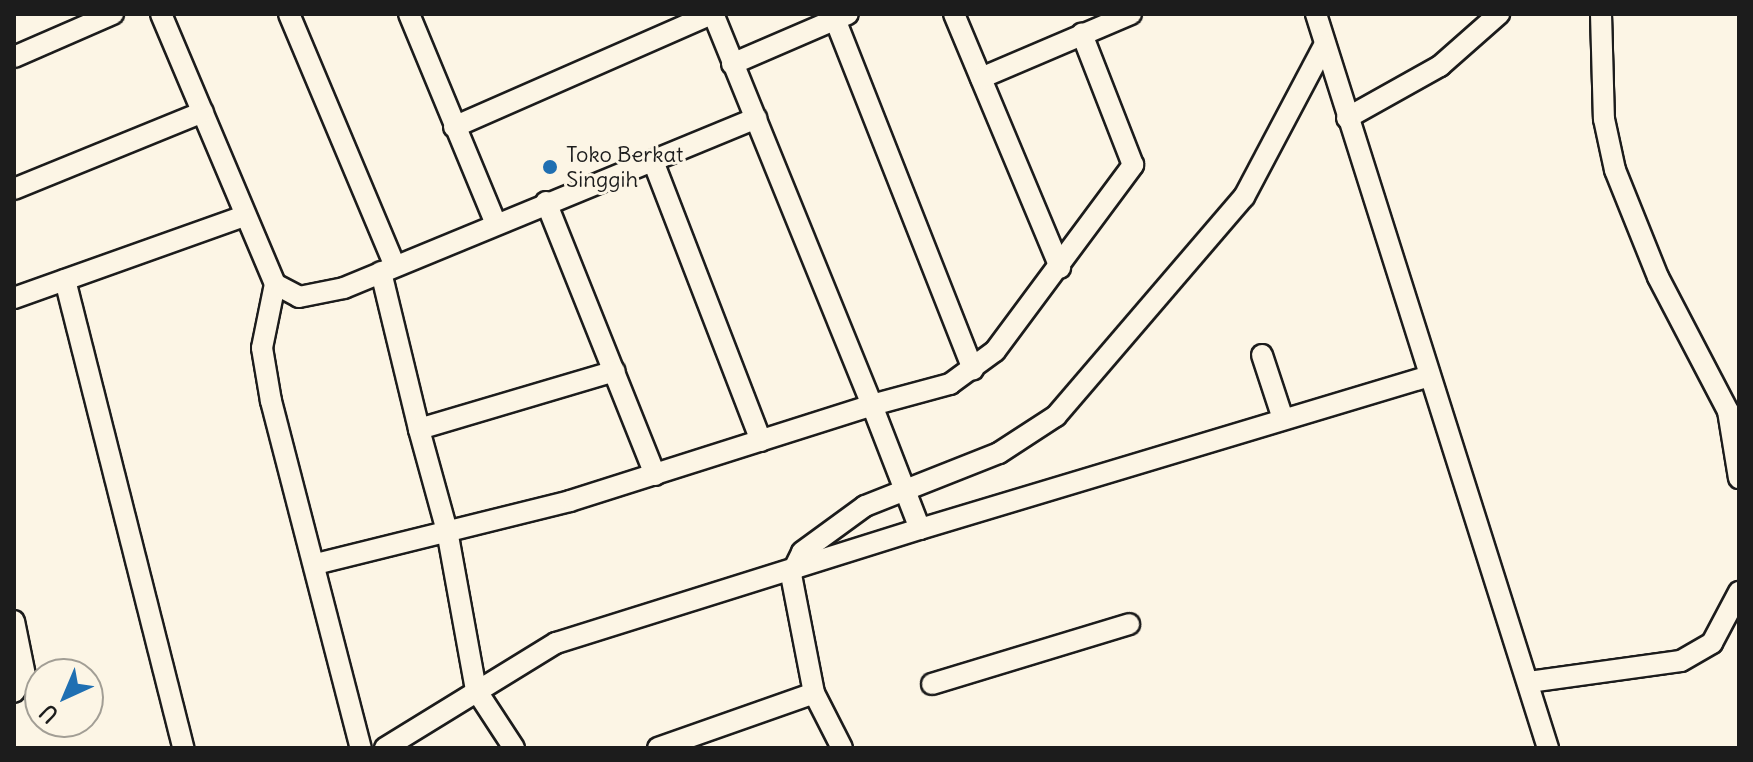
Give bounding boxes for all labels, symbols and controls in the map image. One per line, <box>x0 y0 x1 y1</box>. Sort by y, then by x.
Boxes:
place label: Toko Berkat Singgih <box>566 141 683 192</box>
marker: Toko Berkat Singgih <box>541 158 559 176</box>
north arrow <box>24 658 104 738</box>
text: U <box>34 699 64 729</box>

